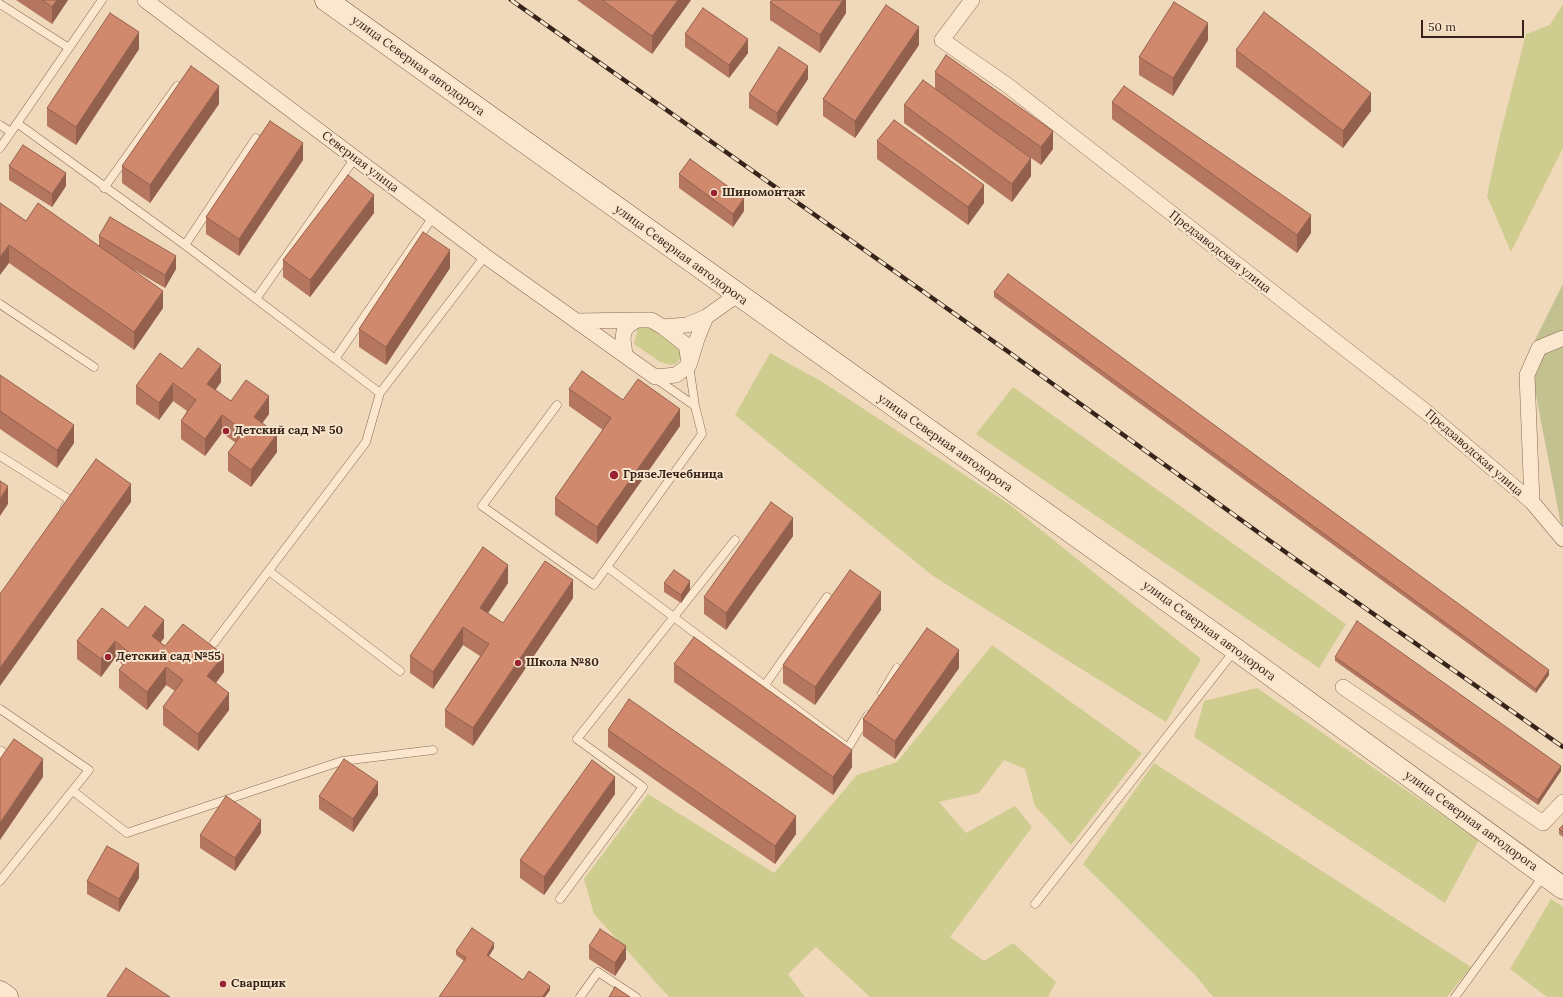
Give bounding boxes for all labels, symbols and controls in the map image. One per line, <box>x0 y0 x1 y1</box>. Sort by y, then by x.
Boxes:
scale bar <box>1423 12 1526 38</box>
street label: улица Северная автодорога <box>349 13 487 119</box>
text: 50 m <box>1428 19 1456 34</box>
street label: Северная улица <box>319 128 401 196</box>
place label: Шиномонтаж <box>722 186 805 200</box>
marker: Шиномонтаж <box>709 188 719 198</box>
street label: улица Северная автодорога <box>612 202 750 308</box>
street label: Предзаводская улица <box>1166 208 1274 296</box>
street label: улица Северная автодорога <box>875 391 1015 495</box>
street label: Предзаводская улица <box>1422 407 1526 499</box>
place label: Детский сад № 50 <box>234 424 343 438</box>
marker: Детский сад № 50 <box>221 426 231 436</box>
place label: ГрязеЛечебница <box>623 468 723 482</box>
marker: ГрязеЛечебница <box>608 469 620 481</box>
street label: улица Северная автодорога <box>1140 578 1278 684</box>
place label: Детский сад №55 <box>116 650 221 664</box>
marker: Детский сад №55 <box>103 652 113 662</box>
place label: Школа №80 <box>526 656 599 670</box>
marker: Школа №80 <box>513 658 523 668</box>
street label: улица Северная автодорога <box>1402 768 1540 874</box>
place label: Сварщик <box>231 977 286 991</box>
marker: Сварщик <box>218 979 228 989</box>

